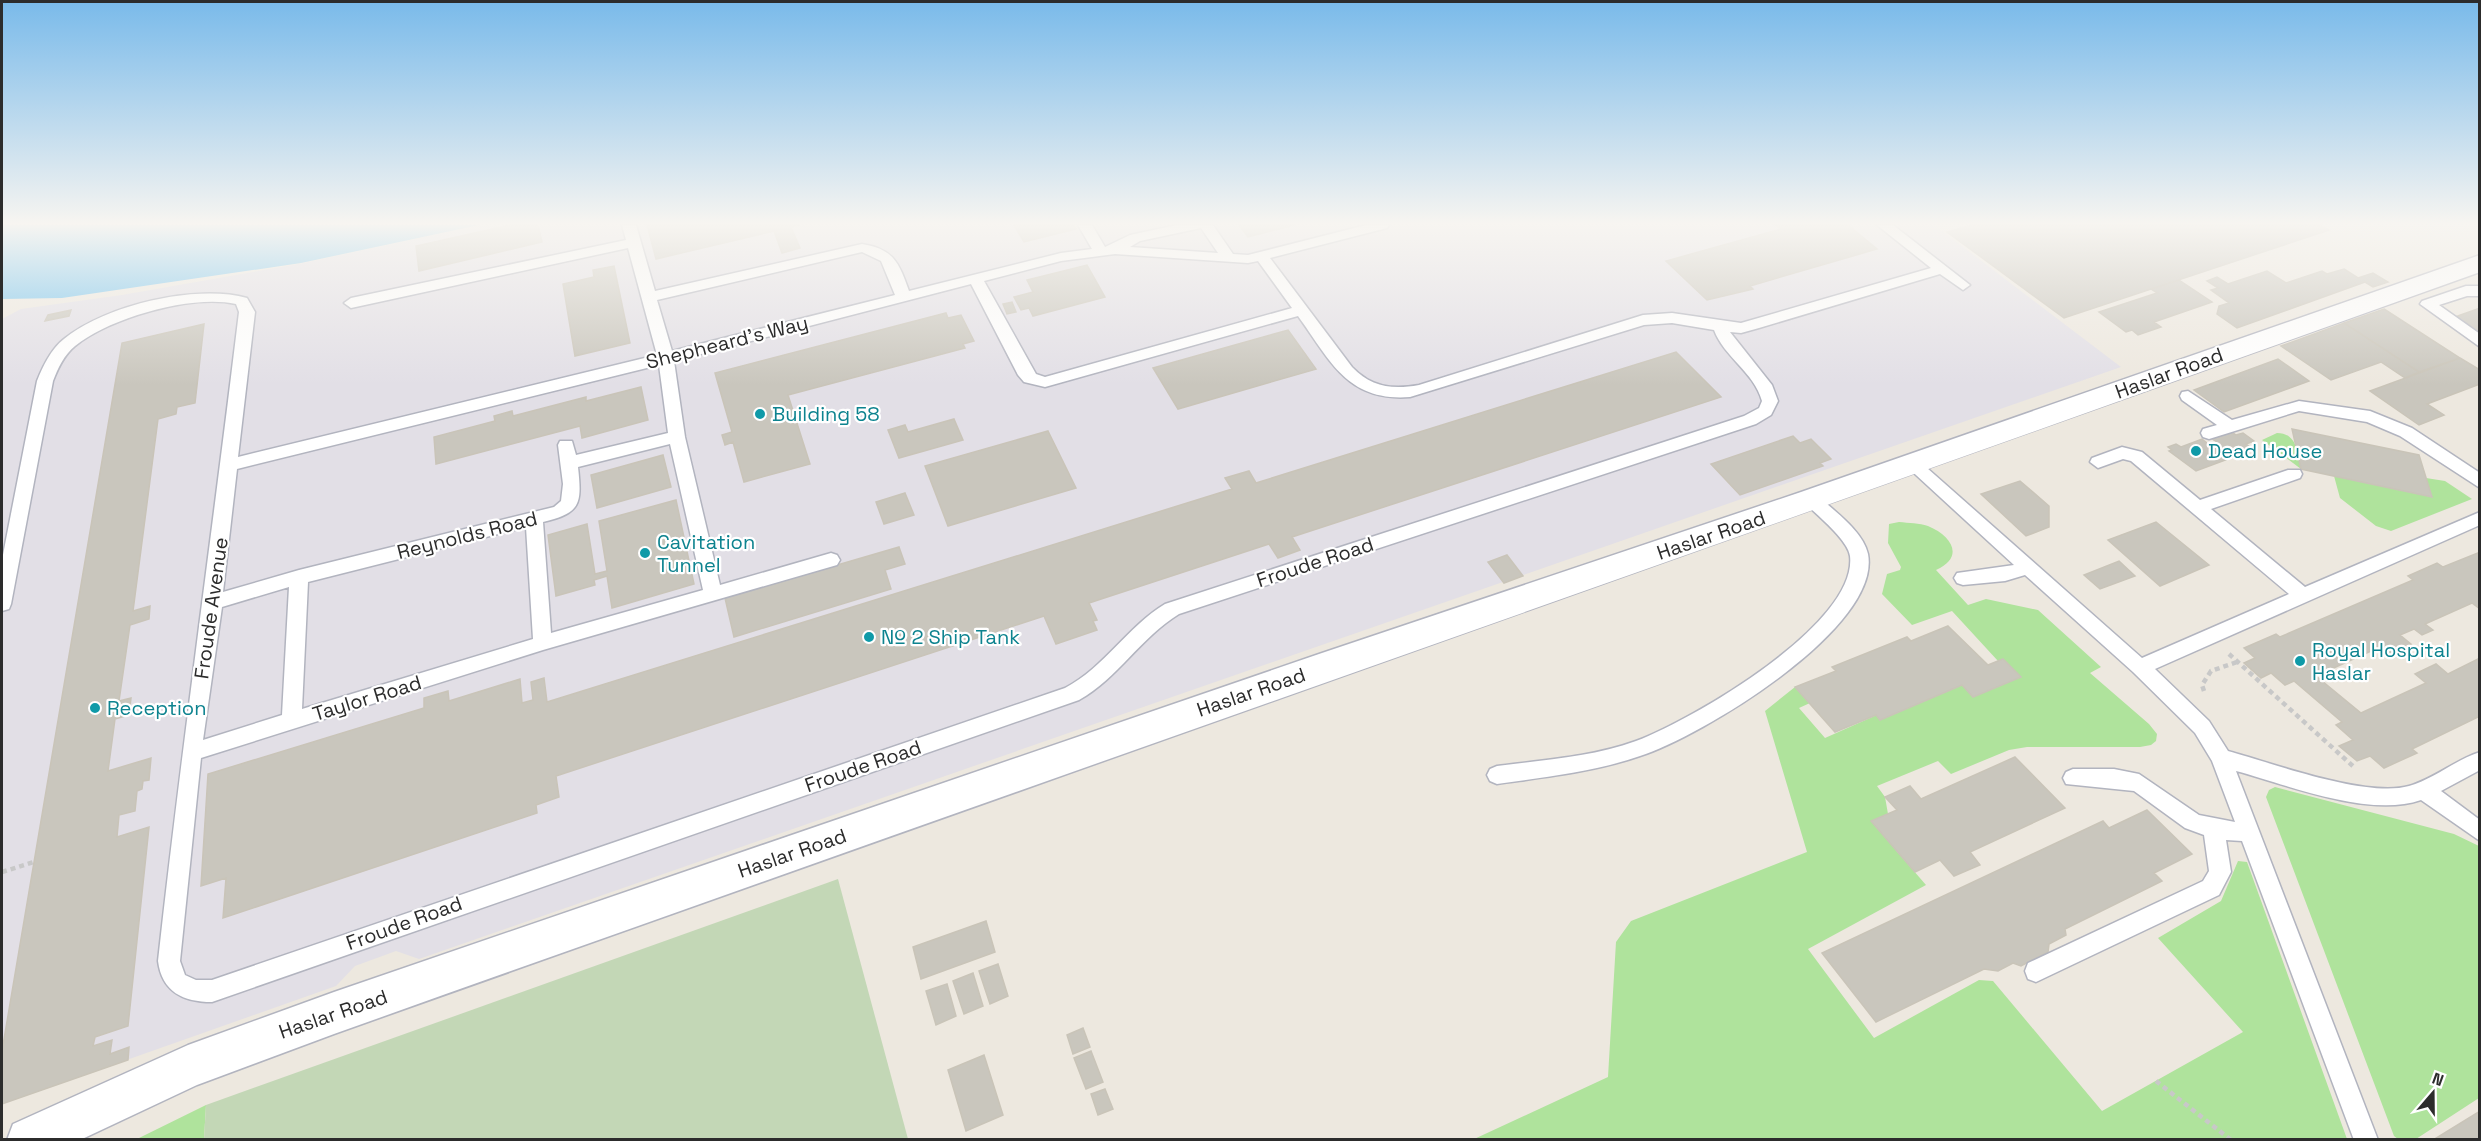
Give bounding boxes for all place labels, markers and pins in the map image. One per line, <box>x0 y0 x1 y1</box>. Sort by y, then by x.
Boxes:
place label: Building 58 <box>772 401 880 427</box>
marker: Building 58 <box>753 407 767 421</box>
place label: Dead House <box>2208 438 2322 464</box>
marker: Dead House <box>2189 444 2203 458</box>
place label: Cavitation Tunnel <box>657 529 755 578</box>
marker: Cavitation Tunnel <box>638 546 652 560</box>
place label: № 2 Ship Tank <box>881 624 1020 650</box>
marker: № 2 Ship Tank <box>862 630 876 644</box>
place label: Royal Hospital Haslar <box>2312 637 2450 686</box>
marker: Royal Hospital Haslar <box>2293 654 2307 668</box>
place label: Reception <box>107 695 206 721</box>
marker: Reception <box>88 701 102 715</box>

